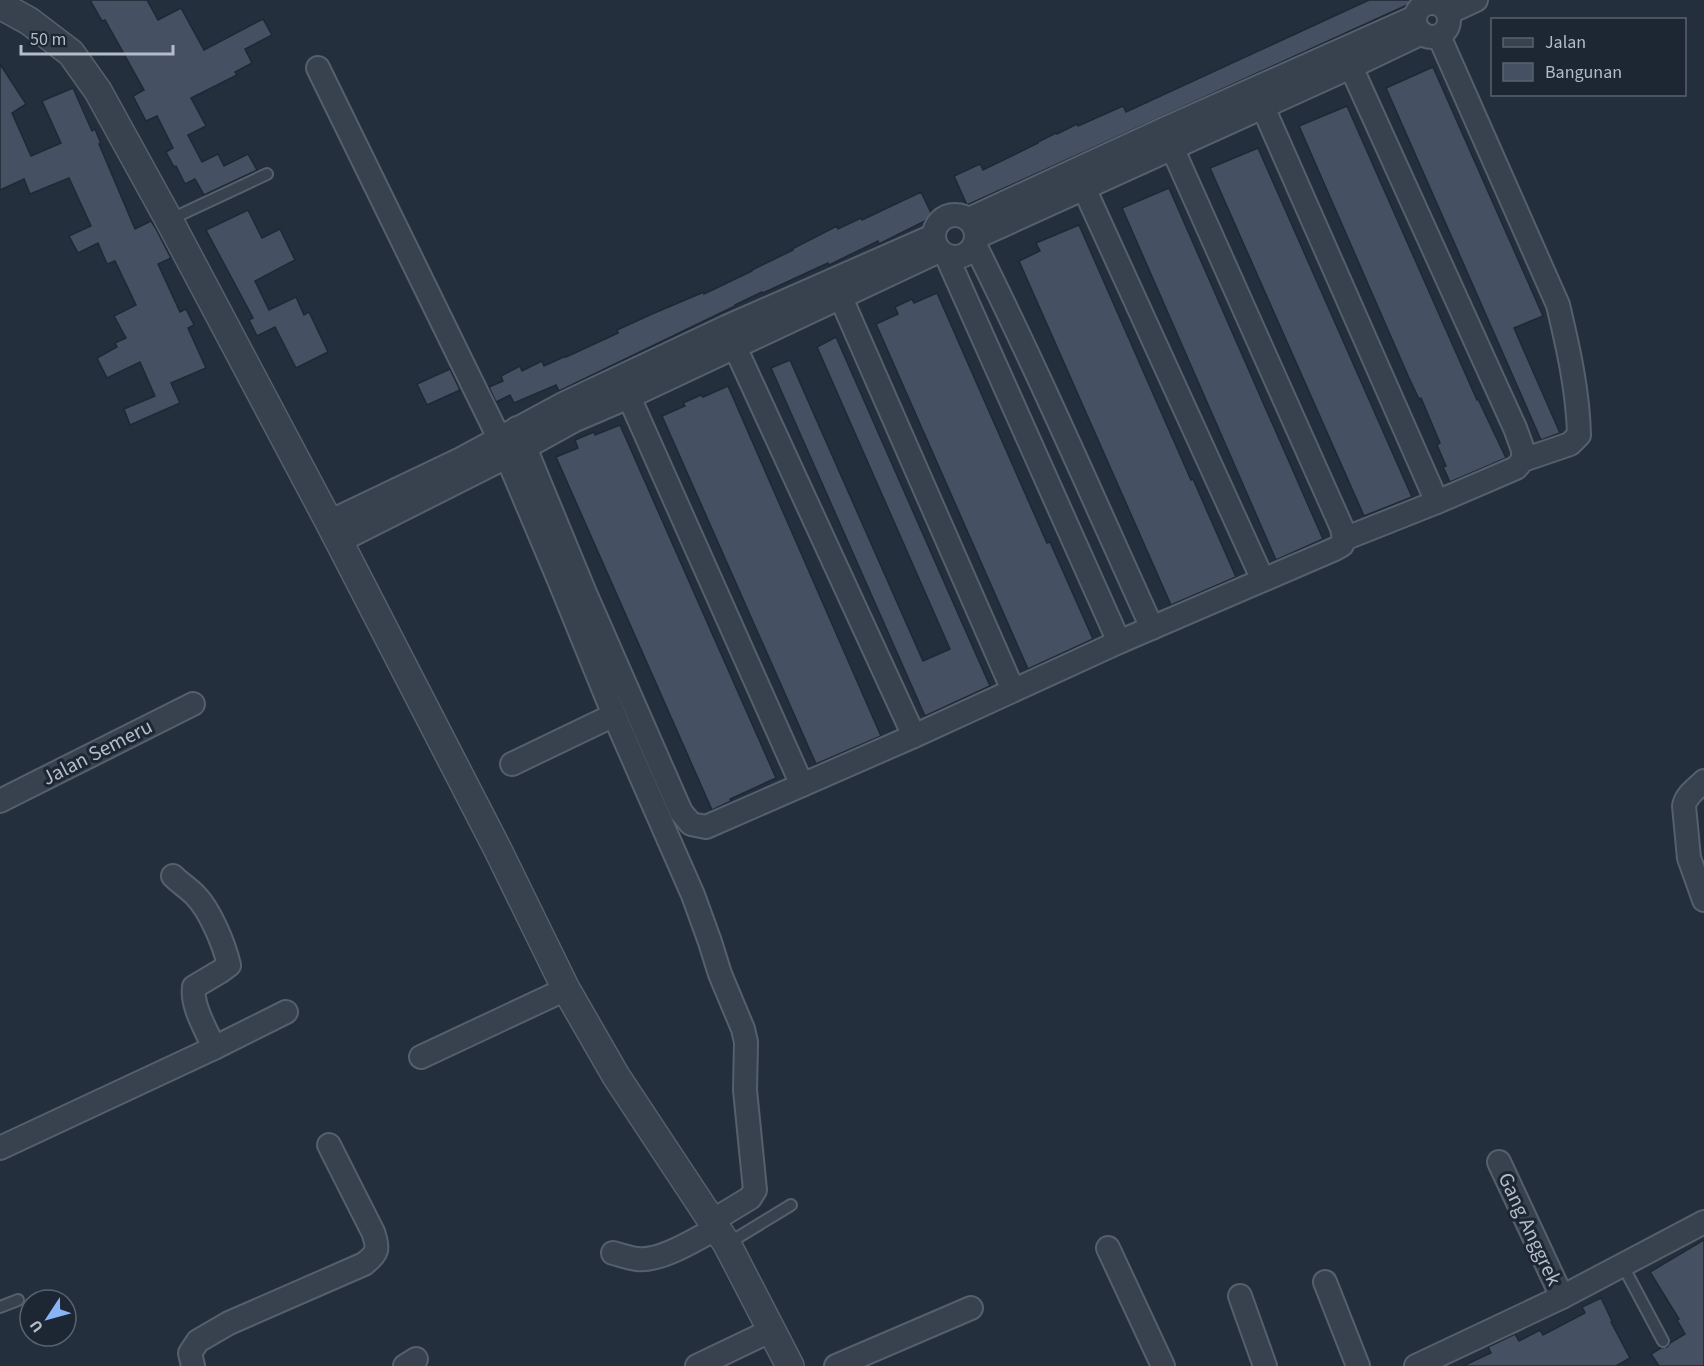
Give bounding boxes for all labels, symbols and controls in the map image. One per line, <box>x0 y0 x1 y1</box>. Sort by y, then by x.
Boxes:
scale bar <box>21 18 172 56</box>
legend <box>1491 18 1686 96</box>
text: 50 m <box>30 27 66 52</box>
text: Jalan <box>1545 30 1586 55</box>
text: Bangunan <box>1545 60 1622 85</box>
street label: Jalan Semeru <box>37 711 157 793</box>
street label: Gang Anggrek <box>1491 1167 1570 1291</box>
north arrow <box>18 1288 78 1348</box>
text: U <box>25 1315 49 1337</box>

